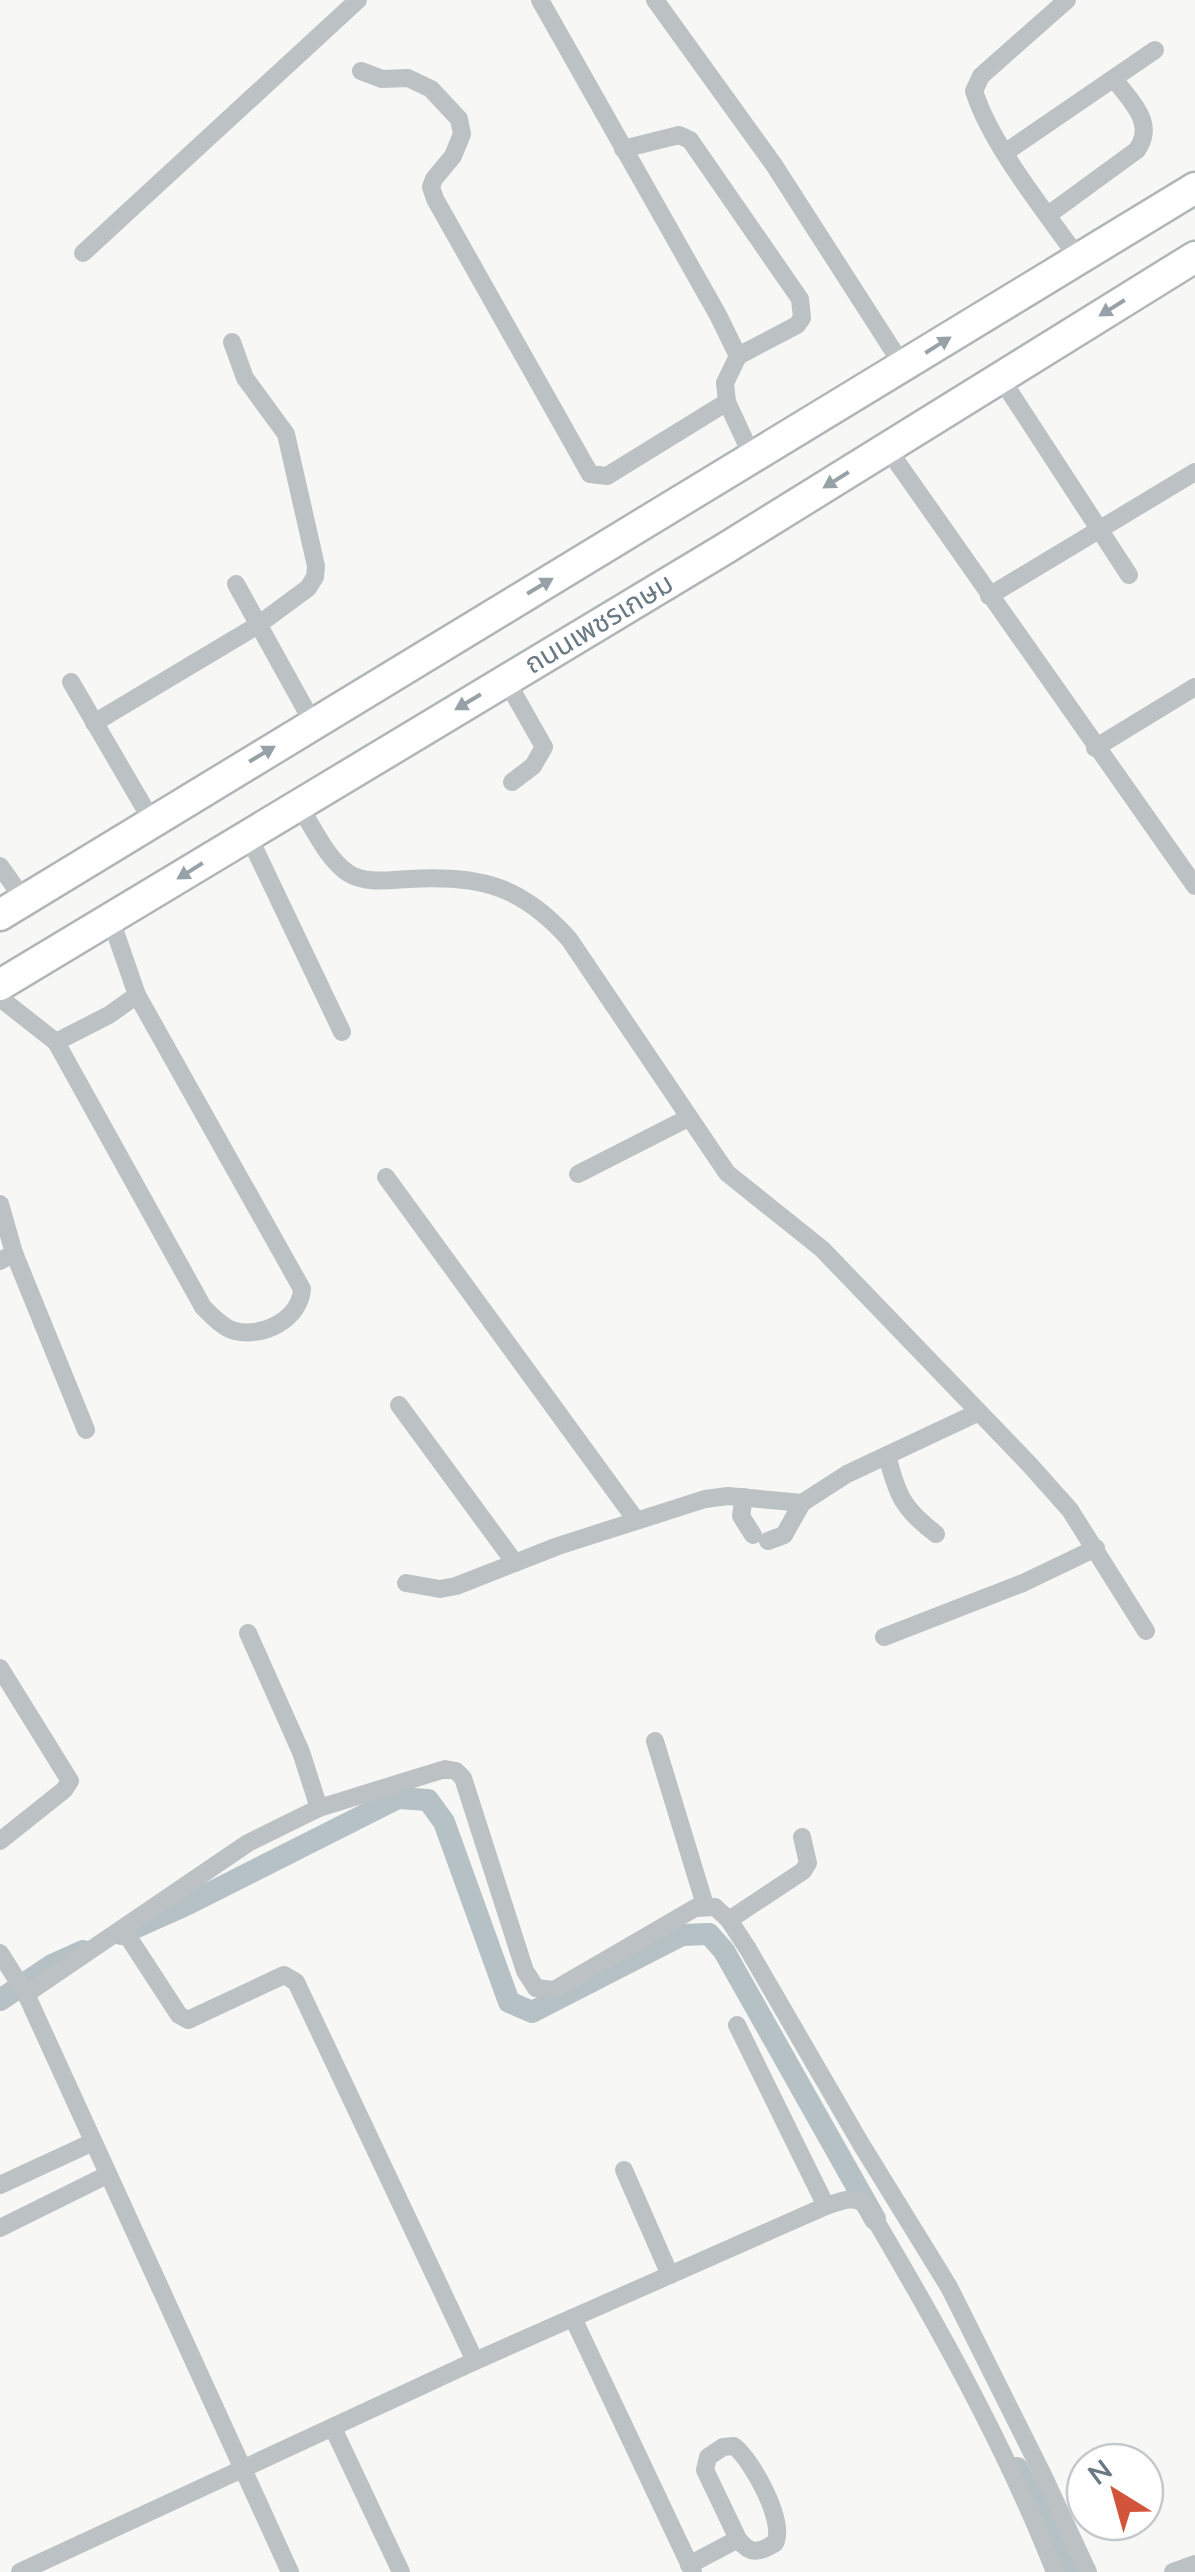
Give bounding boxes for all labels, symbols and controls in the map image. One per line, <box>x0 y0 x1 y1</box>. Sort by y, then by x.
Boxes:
one-way arrow <box>1098 299 1126 317</box>
one-way arrow <box>924 337 952 354</box>
one-way arrow <box>822 470 850 488</box>
street label: ถนนเพชรเกษม <box>517 565 681 683</box>
one-way arrow <box>526 578 554 595</box>
one-way arrow <box>454 693 482 710</box>
one-way arrow <box>248 746 276 763</box>
one-way arrow <box>176 861 204 879</box>
north arrow <box>1065 2442 1165 2542</box>
text: N <box>1081 2451 1120 2494</box>

